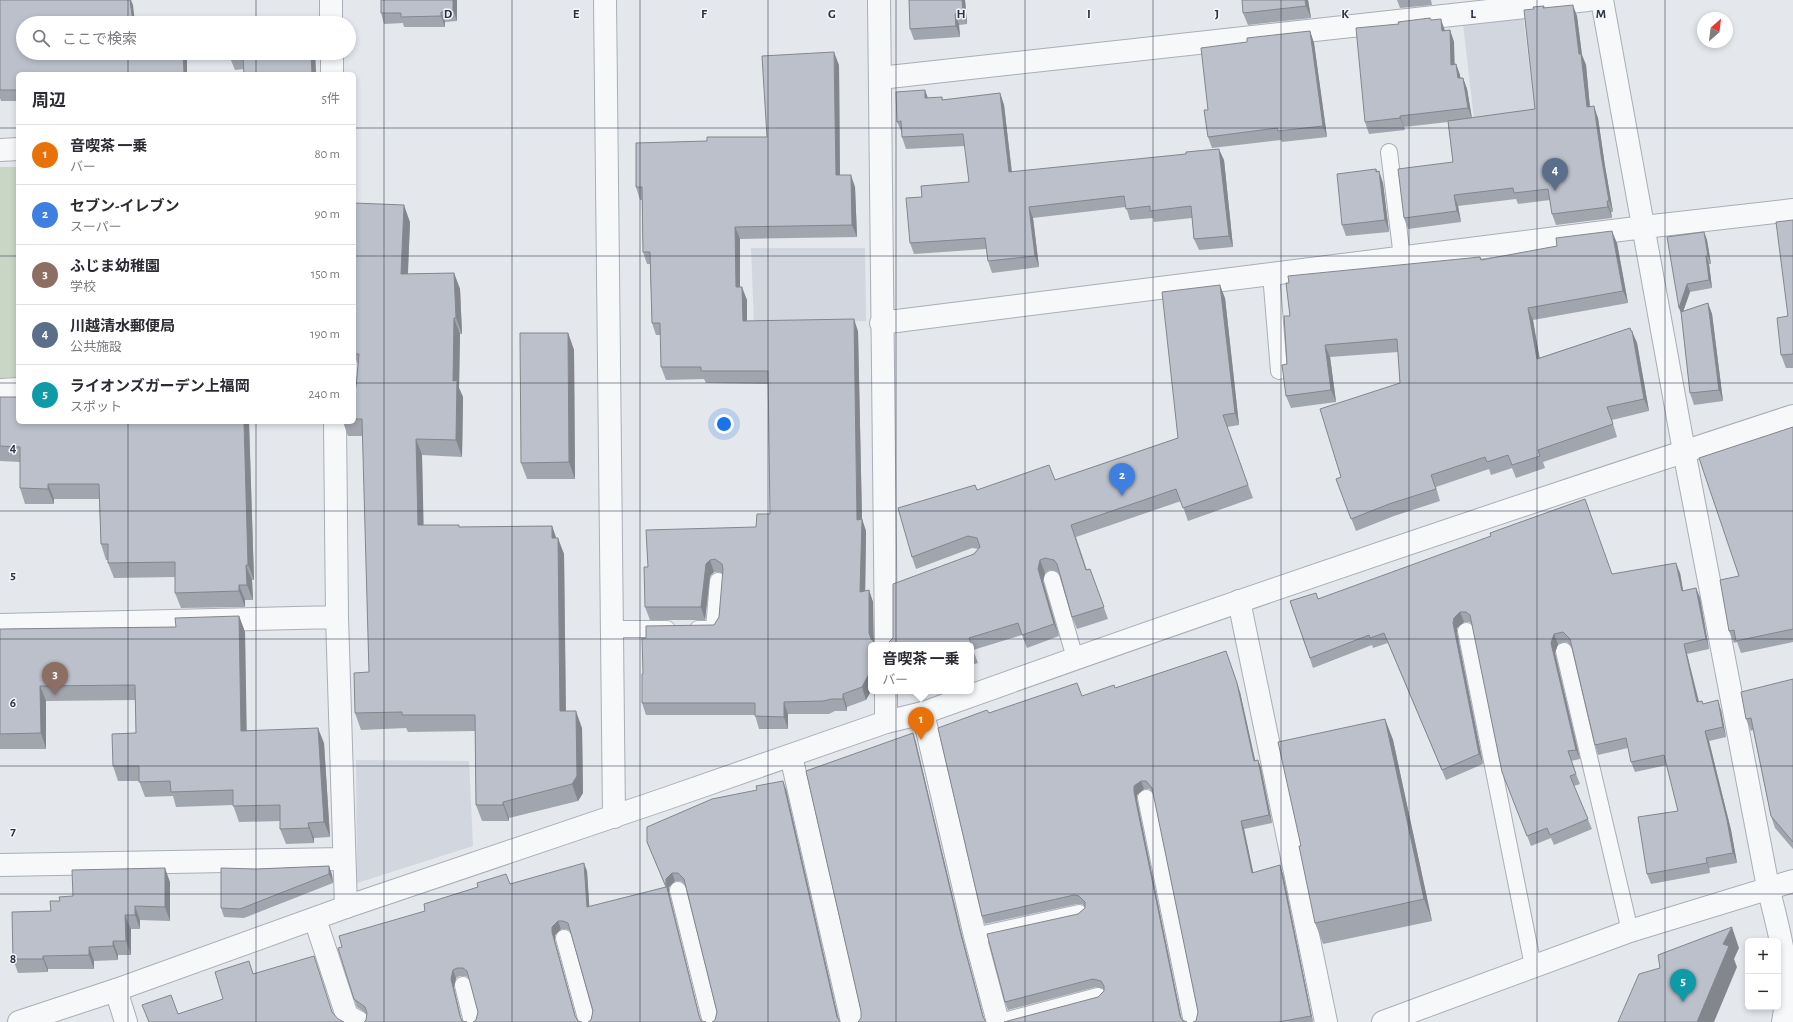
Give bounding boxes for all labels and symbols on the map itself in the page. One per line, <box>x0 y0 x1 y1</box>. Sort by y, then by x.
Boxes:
text: D <box>444 8 453 21</box>
text: E <box>573 8 580 21</box>
text: F <box>701 8 708 21</box>
text: G <box>828 8 836 21</box>
text: H <box>956 8 966 21</box>
text: I <box>1087 8 1091 21</box>
text: J <box>1215 8 1219 21</box>
text: K <box>1341 8 1349 21</box>
text: L <box>1470 8 1476 21</box>
text: M <box>1596 8 1606 21</box>
north arrow <box>1697 12 1733 48</box>
pin: 4 <box>1542 158 1568 191</box>
your location <box>714 414 734 434</box>
text: 4 <box>10 442 17 455</box>
pin: 2 <box>1109 463 1135 496</box>
text: 5 <box>10 569 16 582</box>
pin: 3 <box>42 662 68 695</box>
text: 6 <box>10 697 16 710</box>
pin: 1 <box>908 707 934 740</box>
text: 7 <box>10 825 16 838</box>
text: 8 <box>10 953 16 966</box>
pin: 5 <box>1670 969 1696 1002</box>

